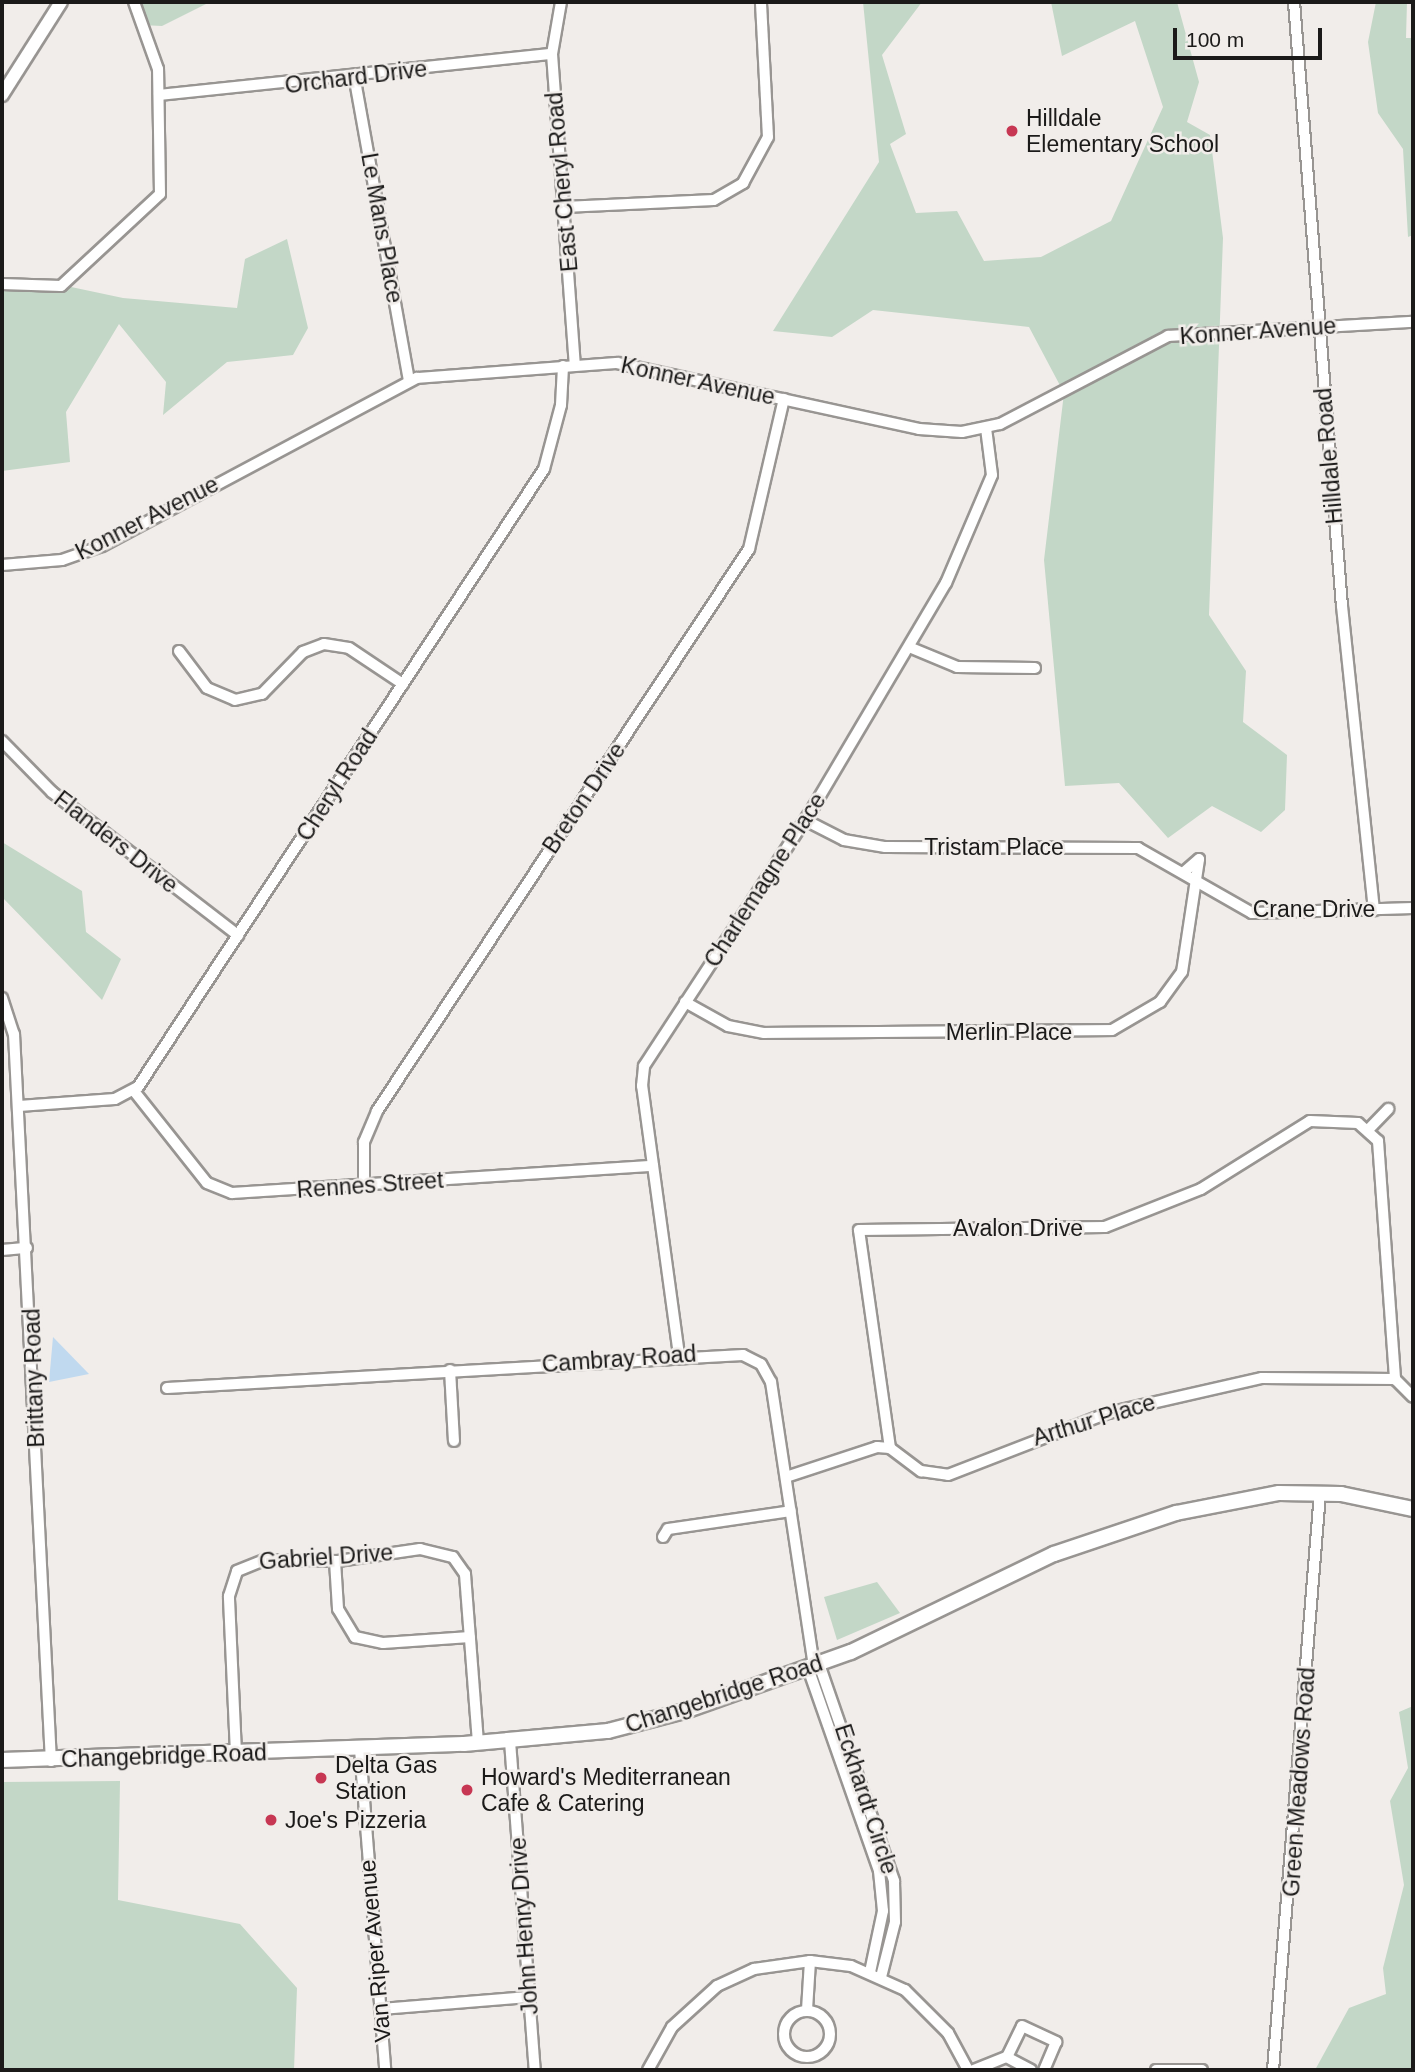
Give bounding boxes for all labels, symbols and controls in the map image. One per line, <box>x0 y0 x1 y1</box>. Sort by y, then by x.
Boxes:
scale bar <box>1177 14 1326 58</box>
text: 100 m <box>1186 28 1244 51</box>
street label: Orchard Drive <box>283 55 429 99</box>
street label: East Cheryl Road <box>540 91 584 273</box>
place label: Hilldale Elementary School <box>1026 104 1219 158</box>
marker: Hilldale Elementary School <box>1004 123 1020 139</box>
street label: Le Mans Place <box>355 151 409 305</box>
street label: Konner Avenue <box>1178 312 1338 350</box>
street label: Konner Avenue <box>618 351 778 411</box>
street label: Hilldale Road <box>1309 387 1349 525</box>
street label: Konner Avenue <box>70 470 224 566</box>
street label: Cheryl Road <box>291 724 383 846</box>
street label: Breton Drive <box>537 737 631 859</box>
street label: Flanders Drive <box>49 785 183 899</box>
street label: Charlemagne Place <box>698 788 832 972</box>
street label: Tristam Place <box>924 833 1064 861</box>
street label: Crane Drive <box>1253 895 1375 923</box>
street label: Merlin Place <box>946 1018 1072 1046</box>
street label: Rennes Street <box>296 1166 444 1204</box>
street label: Avalon Drive <box>953 1214 1083 1242</box>
street label: Brittany Road <box>18 1308 50 1448</box>
street label: Cambray Road <box>541 1340 697 1378</box>
street label: Arthur Place <box>1029 1388 1159 1452</box>
street label: Gabriel Drive <box>258 1539 394 1575</box>
street label: Changebridge Road <box>622 1649 826 1739</box>
street label: Green Meadows Road <box>1277 1666 1321 1898</box>
street label: Eckhardt Circle <box>829 1721 903 1877</box>
street label: Changebridge Road <box>61 1739 267 1773</box>
place label: Delta Gas Station <box>335 1751 437 1805</box>
place label: Howard's Mediterranean Cafe & Catering <box>481 1763 731 1817</box>
marker: Delta Gas Station <box>313 1770 329 1786</box>
marker: Howard's Mediterranean Cafe & Catering <box>459 1782 475 1798</box>
place label: Joe's Pizzeria <box>285 1806 426 1834</box>
marker: Joe's Pizzeria <box>263 1812 279 1828</box>
street label: John Henry Drive <box>504 1836 544 2016</box>
street label: Van Riper Avenue <box>353 1858 397 2044</box>

